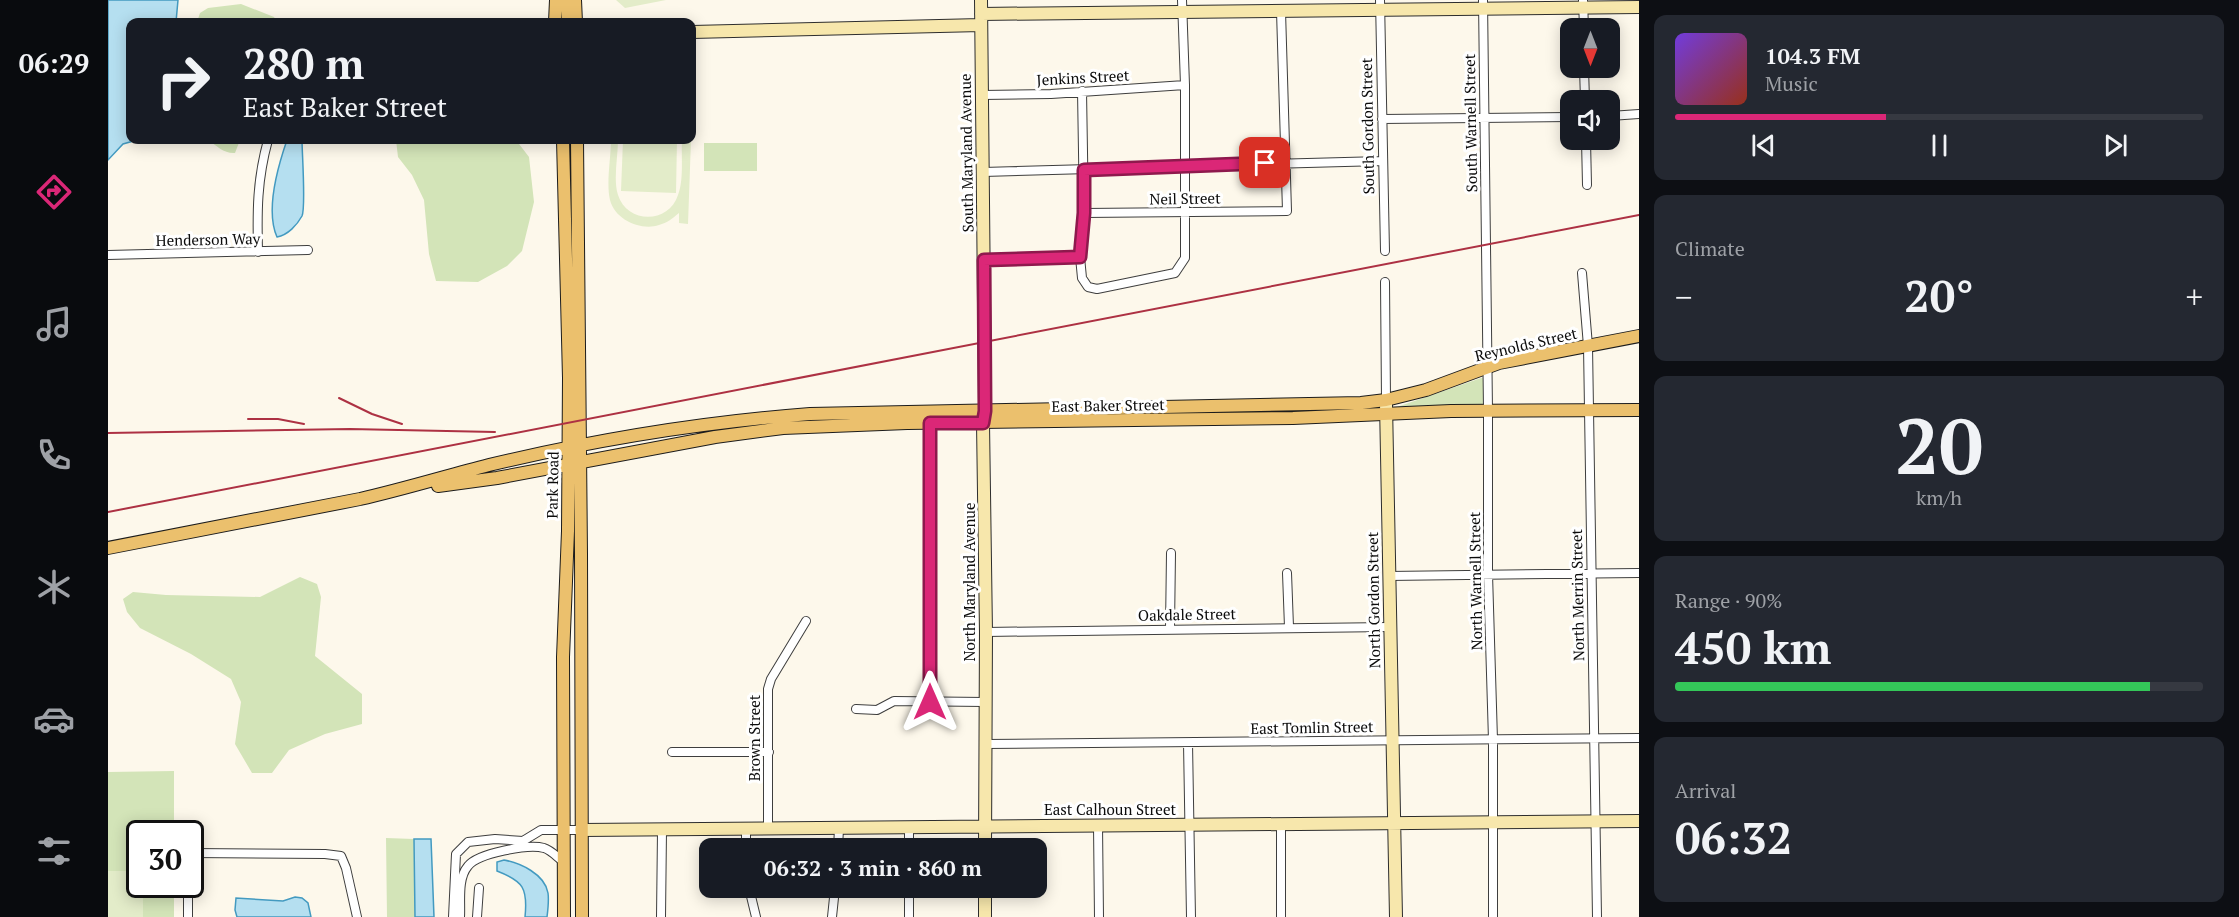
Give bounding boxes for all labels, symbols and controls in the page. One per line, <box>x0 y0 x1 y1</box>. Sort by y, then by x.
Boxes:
north arrow <box>1560 18 1620 78</box>
map controls <box>1560 18 1620 150</box>
text: 280 m <box>243 35 364 91</box>
text: 104.3 FM <box>1765 41 1860 70</box>
icon: right <box>144 42 222 120</box>
text: 06:29 <box>19 45 89 81</box>
street label: South Warnell Street <box>1459 53 1481 192</box>
street label: South Gordon Street <box>1356 57 1378 194</box>
street label: Jenkins Street <box>1036 65 1130 89</box>
text: Music <box>1765 70 1818 97</box>
street label: South Maryland Avenue <box>955 73 977 233</box>
text: East Baker Street <box>243 89 447 125</box>
button: sound <box>1560 90 1620 150</box>
icon: previous <box>1747 129 1780 162</box>
icon: pause <box>1923 129 1956 162</box>
icon: next <box>2099 129 2132 162</box>
pin <box>1239 137 1290 188</box>
icon: arrive <box>1248 146 1281 179</box>
icon: directions <box>33 171 75 213</box>
street label: Neil Street <box>1149 187 1221 209</box>
street label: Henderson Way <box>156 228 261 250</box>
text: Climate <box>1675 235 1745 262</box>
text: 20° <box>1904 265 1974 325</box>
text: − <box>1675 275 1693 318</box>
text: + <box>2185 275 2203 318</box>
icon: music <box>33 303 75 345</box>
street label: Reynolds Street <box>1473 322 1579 366</box>
text: 20 <box>1895 393 1983 496</box>
street label: East Baker Street <box>1051 394 1165 416</box>
icon: phone <box>33 434 75 476</box>
street label: Park Road <box>541 451 563 519</box>
text: km/h <box>1916 484 1962 511</box>
street label: North Maryland Avenue <box>959 502 979 662</box>
street label: North Warnell Street <box>1464 511 1486 650</box>
street label: North Merrin Street <box>1566 528 1588 661</box>
street label: North Gordon Street <box>1362 531 1384 668</box>
icon: climate <box>33 566 75 608</box>
text: Range · 90% <box>1675 587 1782 614</box>
street label: Oakdale Street <box>1138 603 1237 625</box>
text: 450 km <box>1675 617 1831 677</box>
position arrow <box>898 670 962 734</box>
street label: Brown Street <box>744 694 764 781</box>
icon: car <box>33 698 75 740</box>
street label: East Tomlin Street <box>1250 716 1374 738</box>
text: Arrival <box>1675 777 1736 804</box>
street label: East Calhoun Street <box>1044 799 1176 819</box>
text: 06:32 <box>1675 807 1792 867</box>
speed limit sign: 30 <box>126 820 204 898</box>
icon: filters <box>33 830 75 872</box>
text: 06:32 · 3 min · 860 m <box>764 853 982 882</box>

